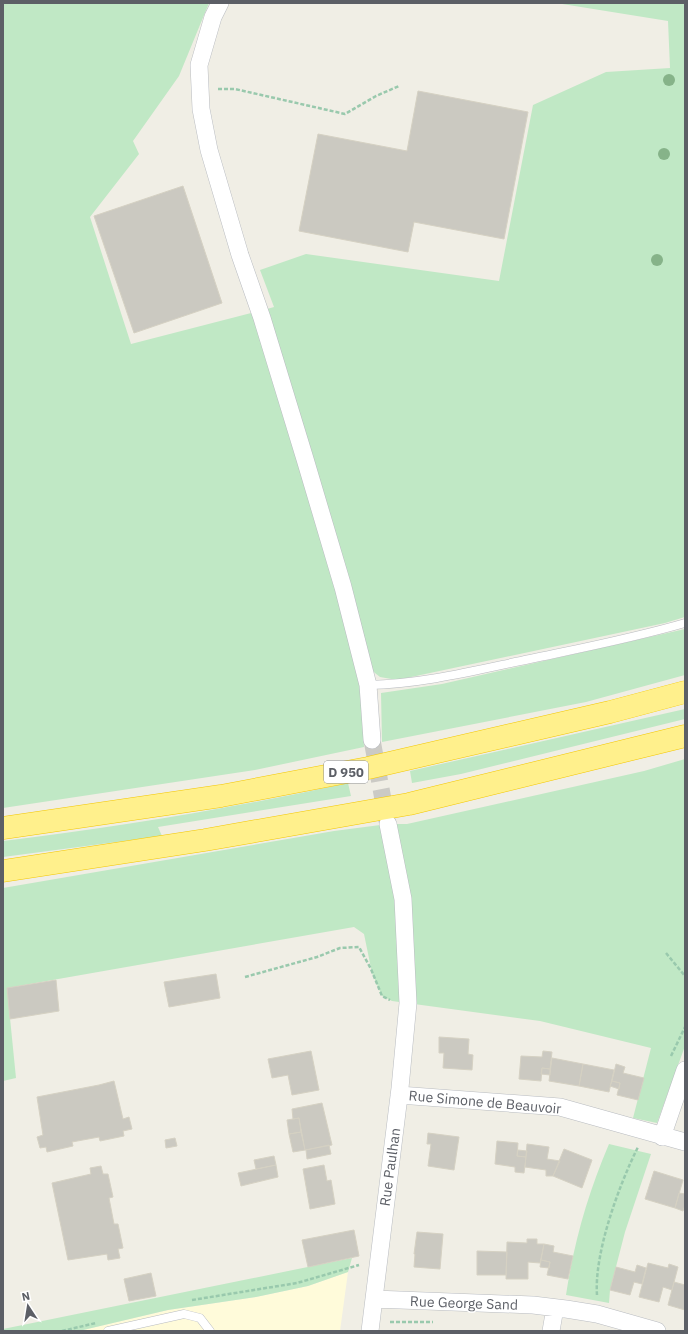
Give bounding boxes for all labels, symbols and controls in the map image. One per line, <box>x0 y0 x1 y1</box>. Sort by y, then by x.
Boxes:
road number: D 950 <box>324 761 368 783</box>
street label: Rue Simone de Beauvoir <box>408 1086 562 1118</box>
street label: Rue Paulhan <box>376 1127 404 1207</box>
north arrow <box>8 1286 48 1326</box>
text: N <box>21 1289 31 1304</box>
street label: Rue George Sand <box>410 1292 518 1314</box>

